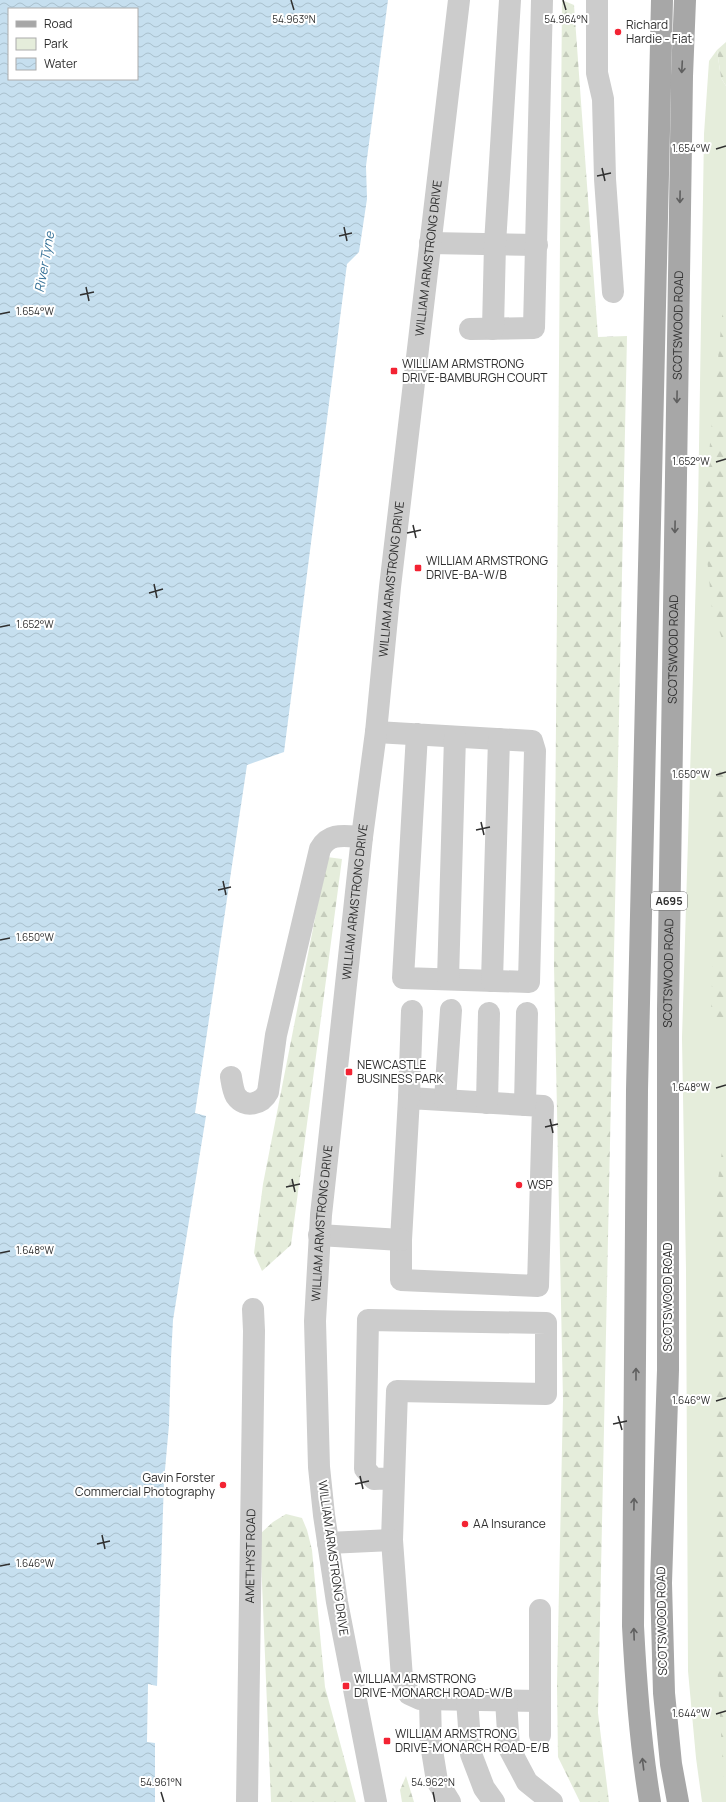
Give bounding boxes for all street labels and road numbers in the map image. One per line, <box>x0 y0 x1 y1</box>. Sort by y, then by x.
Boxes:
street label: WILLIAM ARMSTRONG DRIVE <box>411 179 446 337</box>
street label: SCOTSWOOD ROAD <box>668 270 687 380</box>
street label: WILLIAM ARMSTRONG DRIVE <box>374 500 408 658</box>
street label: SCOTSWOOD ROAD <box>664 594 682 704</box>
street label: WILLIAM ARMSTRONG DRIVE <box>338 823 372 981</box>
road number: A695 <box>651 892 687 910</box>
street label: SCOTSWOOD ROAD <box>659 918 677 1028</box>
street label: WILLIAM ARMSTRONG DRIVE <box>307 1144 337 1302</box>
street label: SCOTSWOOD ROAD <box>659 1242 676 1352</box>
street label: WILLIAM ARMSTRONG DRIVE <box>314 1479 353 1637</box>
street label: AMETHYST ROAD <box>241 1509 259 1603</box>
street label: SCOTSWOOD ROAD <box>652 1566 671 1676</box>

